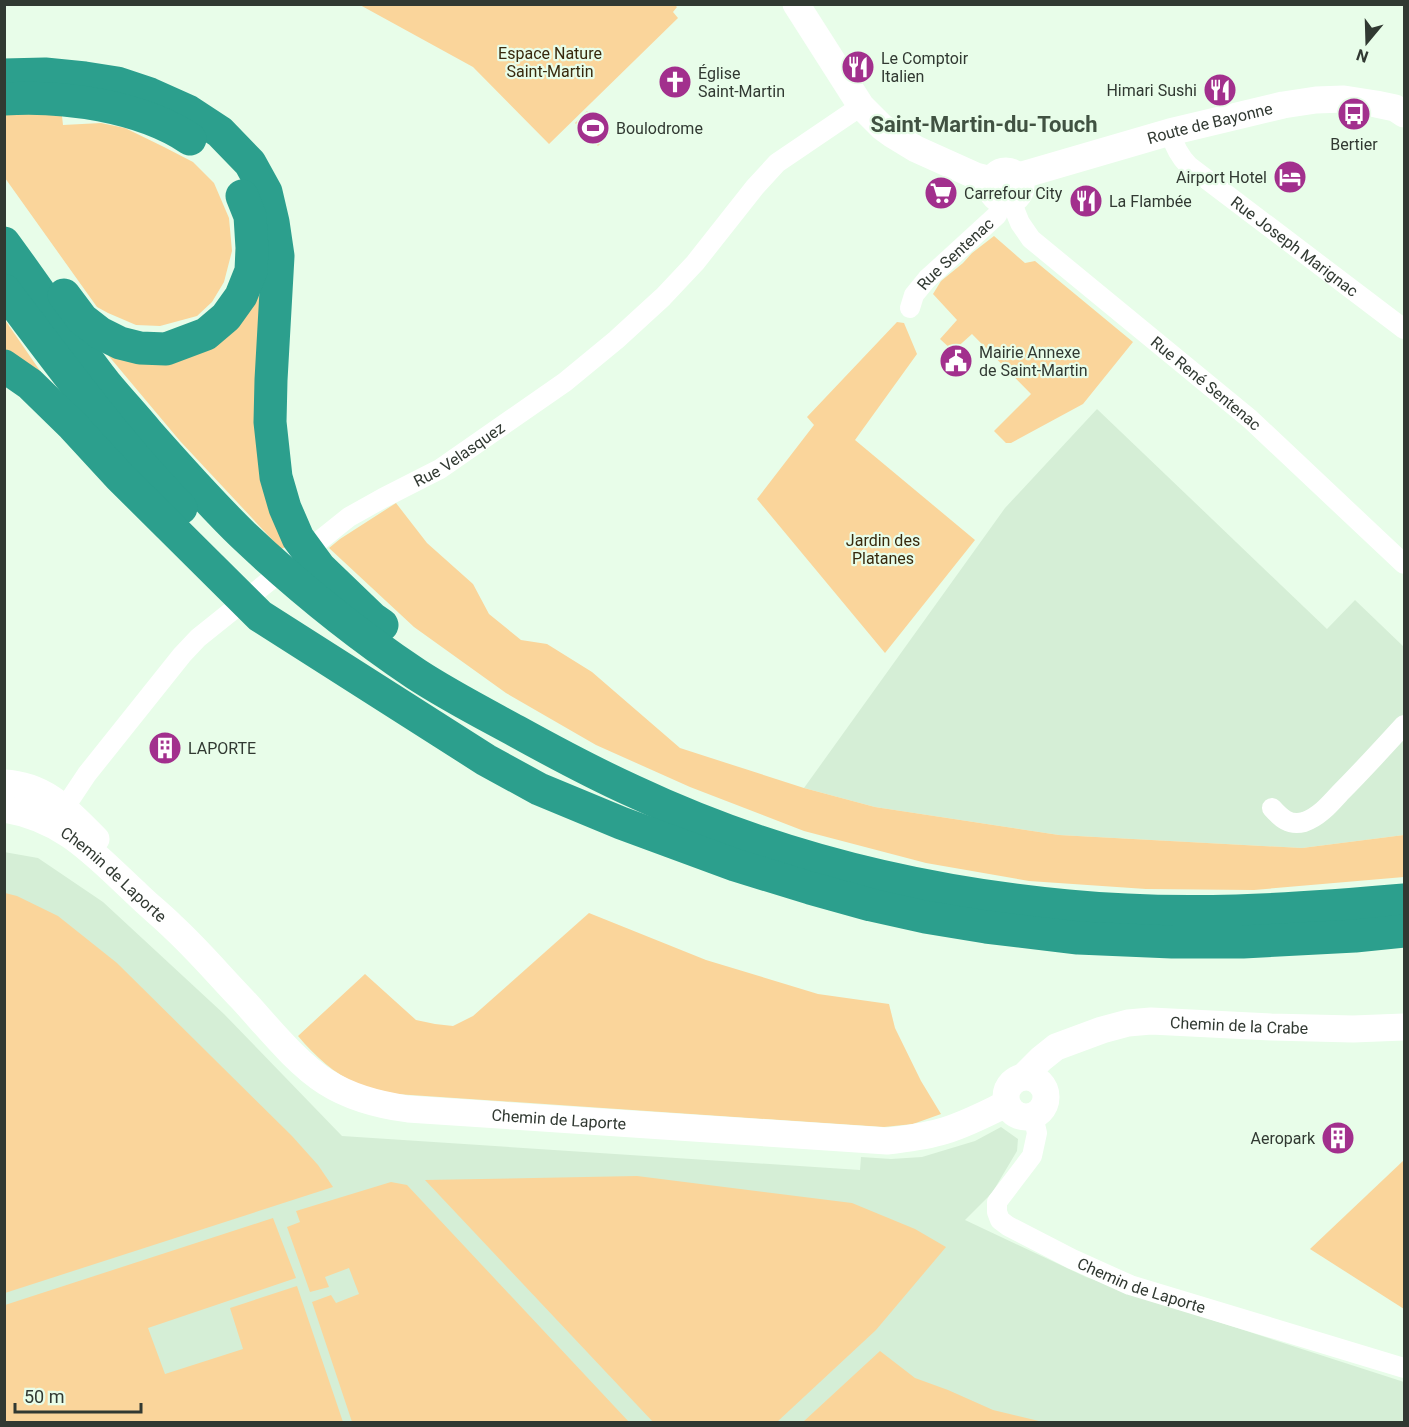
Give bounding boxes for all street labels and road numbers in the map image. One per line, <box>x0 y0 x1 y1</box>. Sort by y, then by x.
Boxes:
street label: Route de Bayonne <box>1145 98 1274 148</box>
street label: Rue Joseph Marignac <box>1227 192 1362 300</box>
street label: Rue Sentenac <box>913 214 997 294</box>
street label: Rue René Sentenac <box>1147 332 1265 434</box>
street label: Rue Velasquez <box>410 418 508 490</box>
street label: Chemin de Laporte <box>57 822 171 926</box>
street label: Chemin de la Crabe <box>1170 1012 1308 1037</box>
street label: Chemin de Laporte <box>491 1105 627 1133</box>
street label: Chemin de Laporte <box>1075 1253 1208 1317</box>

